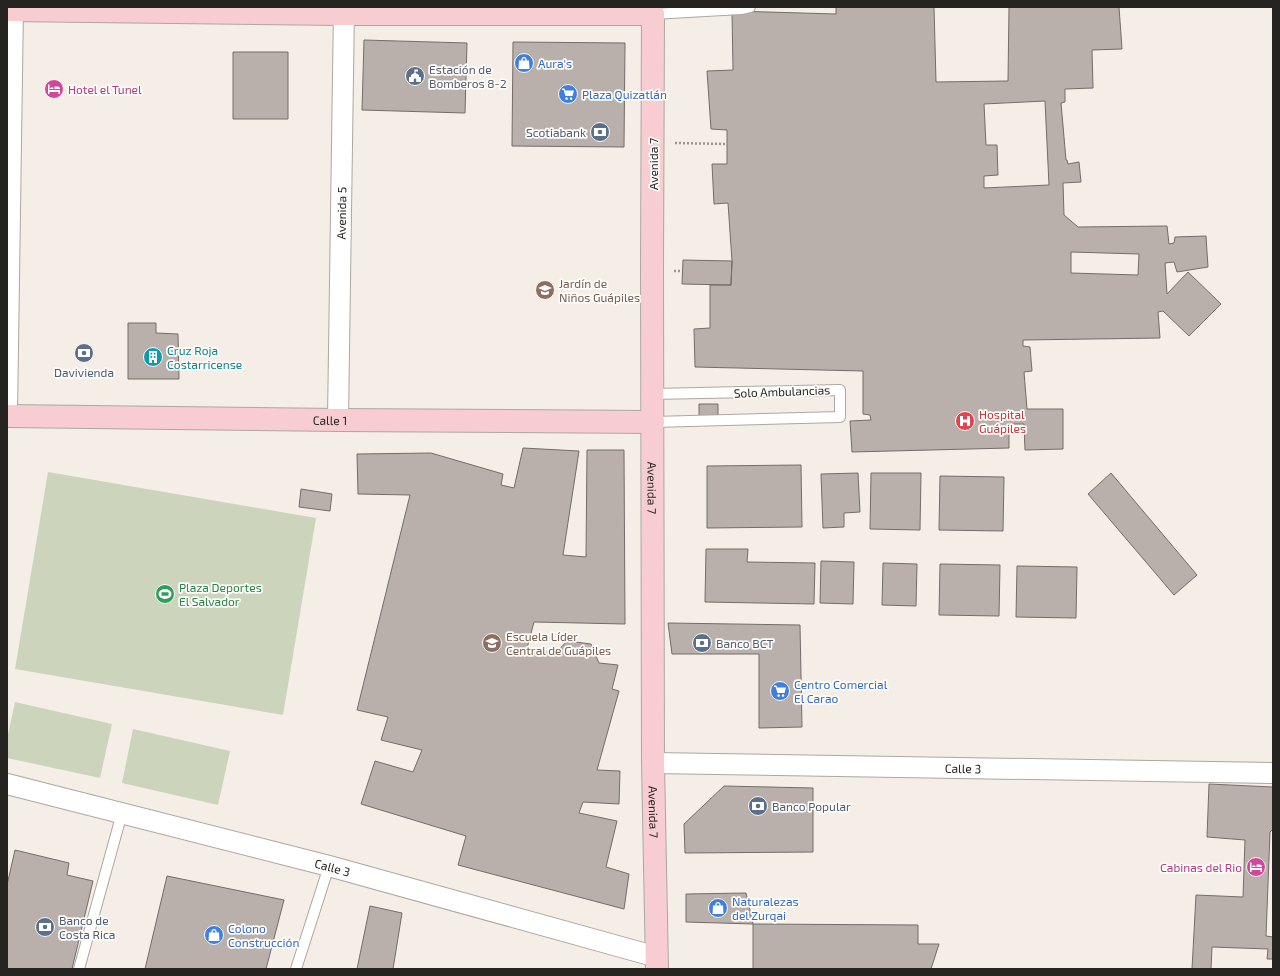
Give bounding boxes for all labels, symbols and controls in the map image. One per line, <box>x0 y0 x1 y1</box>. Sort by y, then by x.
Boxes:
shop icon: Aura's <box>513 52 535 74</box>
place label: Aura's <box>538 56 572 70</box>
place label: Estación de Bomberos 8-2 <box>429 62 507 90</box>
public building icon: Estación de Bomberos 8-2 <box>404 65 426 87</box>
hotel icon: Hotel el Tunel <box>43 78 65 100</box>
place label: Hotel el Tunel <box>68 82 142 96</box>
supermarket icon: Plaza Quizatlán <box>557 83 579 105</box>
place label: Plaza Quizatlán <box>582 87 667 102</box>
bank icon: Scotiabank <box>589 121 611 143</box>
place label: Scotiabank <box>526 125 586 139</box>
street label: Avenida 7 <box>646 138 660 190</box>
street label: Avenida 5 <box>334 187 348 239</box>
place label: Jardín de Niños Guápiles <box>559 276 640 304</box>
school or university icon: Jardín de Niños Guápiles <box>534 279 556 301</box>
bank icon: Davivienda <box>73 342 95 364</box>
place label: Cruz Roja Costarricense <box>167 343 242 371</box>
building icon: Cruz Roja Costarricense <box>142 346 164 368</box>
place label: Davivienda <box>54 365 114 379</box>
street label: Solo Ambulancias <box>733 382 831 400</box>
place label: Hospital Guápiles <box>979 407 1026 435</box>
hospital icon: Hospital Guápiles <box>954 410 976 432</box>
street label: Calle 1 <box>313 413 347 427</box>
street label: Avenida 7 <box>645 462 659 514</box>
place label: Plaza Deportes El Salvador <box>179 580 262 608</box>
sports icon: Plaza Deportes El Salvador <box>154 583 176 605</box>
place label: Escuela Líder Central de Guápiles <box>506 629 611 657</box>
school or university icon: Escuela Líder Central de Guápiles <box>481 632 503 654</box>
bank icon: Banco BCT <box>691 632 713 654</box>
place label: Banco BCT <box>716 636 774 650</box>
place label: Centro Comercial El Carao <box>794 677 888 705</box>
supermarket icon: Centro Comercial El Carao <box>769 680 791 702</box>
street label: Calle 3 <box>945 761 981 775</box>
street label: Avenida 7 <box>646 786 661 838</box>
bank icon: Banco Popular <box>747 795 769 817</box>
place label: Banco Popular <box>772 799 851 813</box>
street label: Calle 3 <box>313 856 352 879</box>
hotel icon: Cabinas del Rio <box>1245 856 1267 878</box>
place label: Cabinas del Rio <box>1160 860 1242 874</box>
place label: Naturalezas del Zurqai <box>732 894 799 922</box>
shop icon: Naturalezas del Zurqai <box>707 897 729 919</box>
place label: Banco de Costa Rica <box>59 913 115 941</box>
bank icon: Banco de Costa Rica <box>34 916 56 938</box>
place label: Colono Construcción <box>228 921 299 949</box>
shop icon: Colono Construcción <box>203 924 225 946</box>

